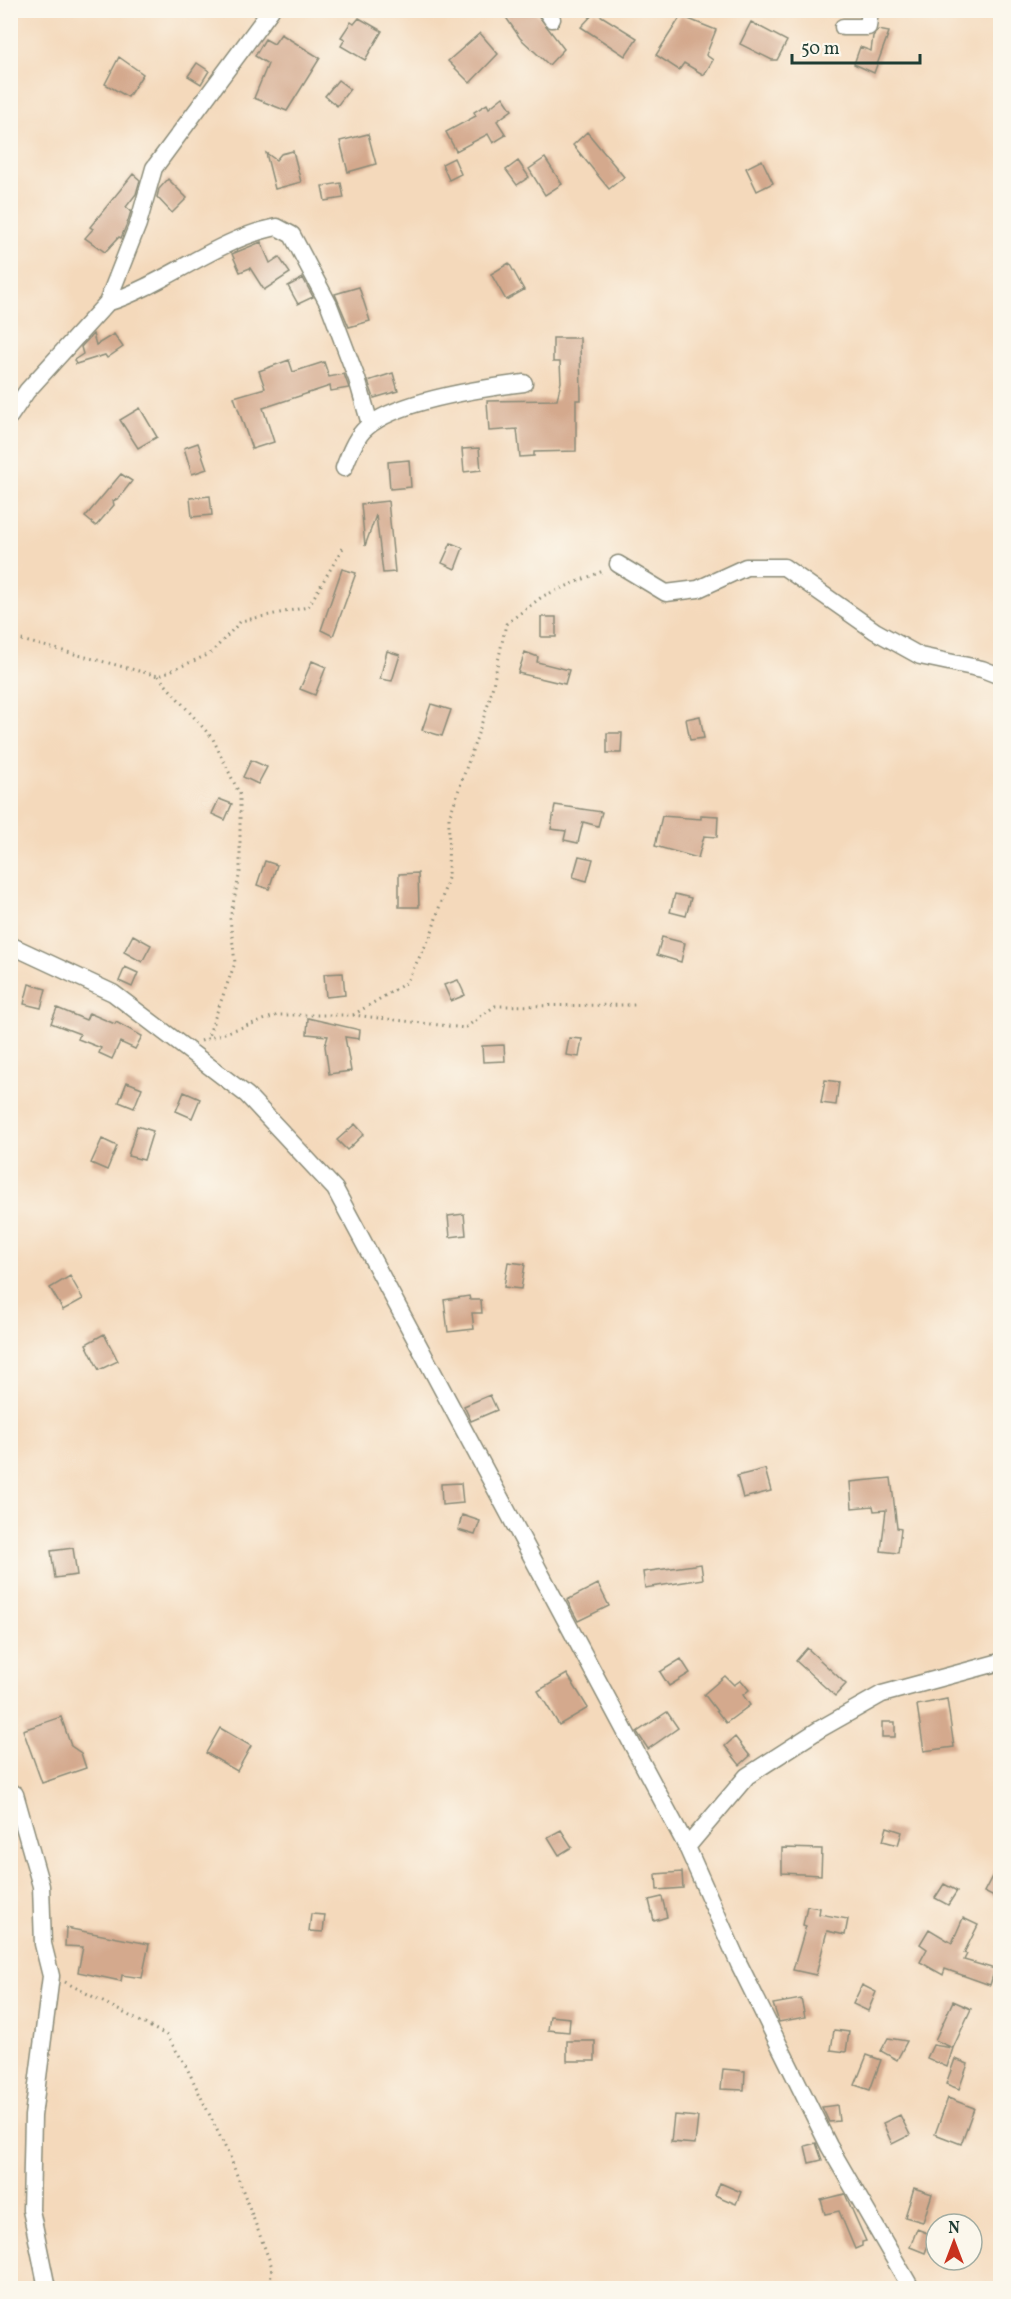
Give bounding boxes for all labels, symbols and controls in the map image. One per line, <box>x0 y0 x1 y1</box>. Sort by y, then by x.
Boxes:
scale bar <box>792 27 920 65</box>
text: 50 m <box>801 37 840 62</box>
north arrow <box>924 2212 984 2272</box>
text: N <box>948 2218 960 2240</box>

